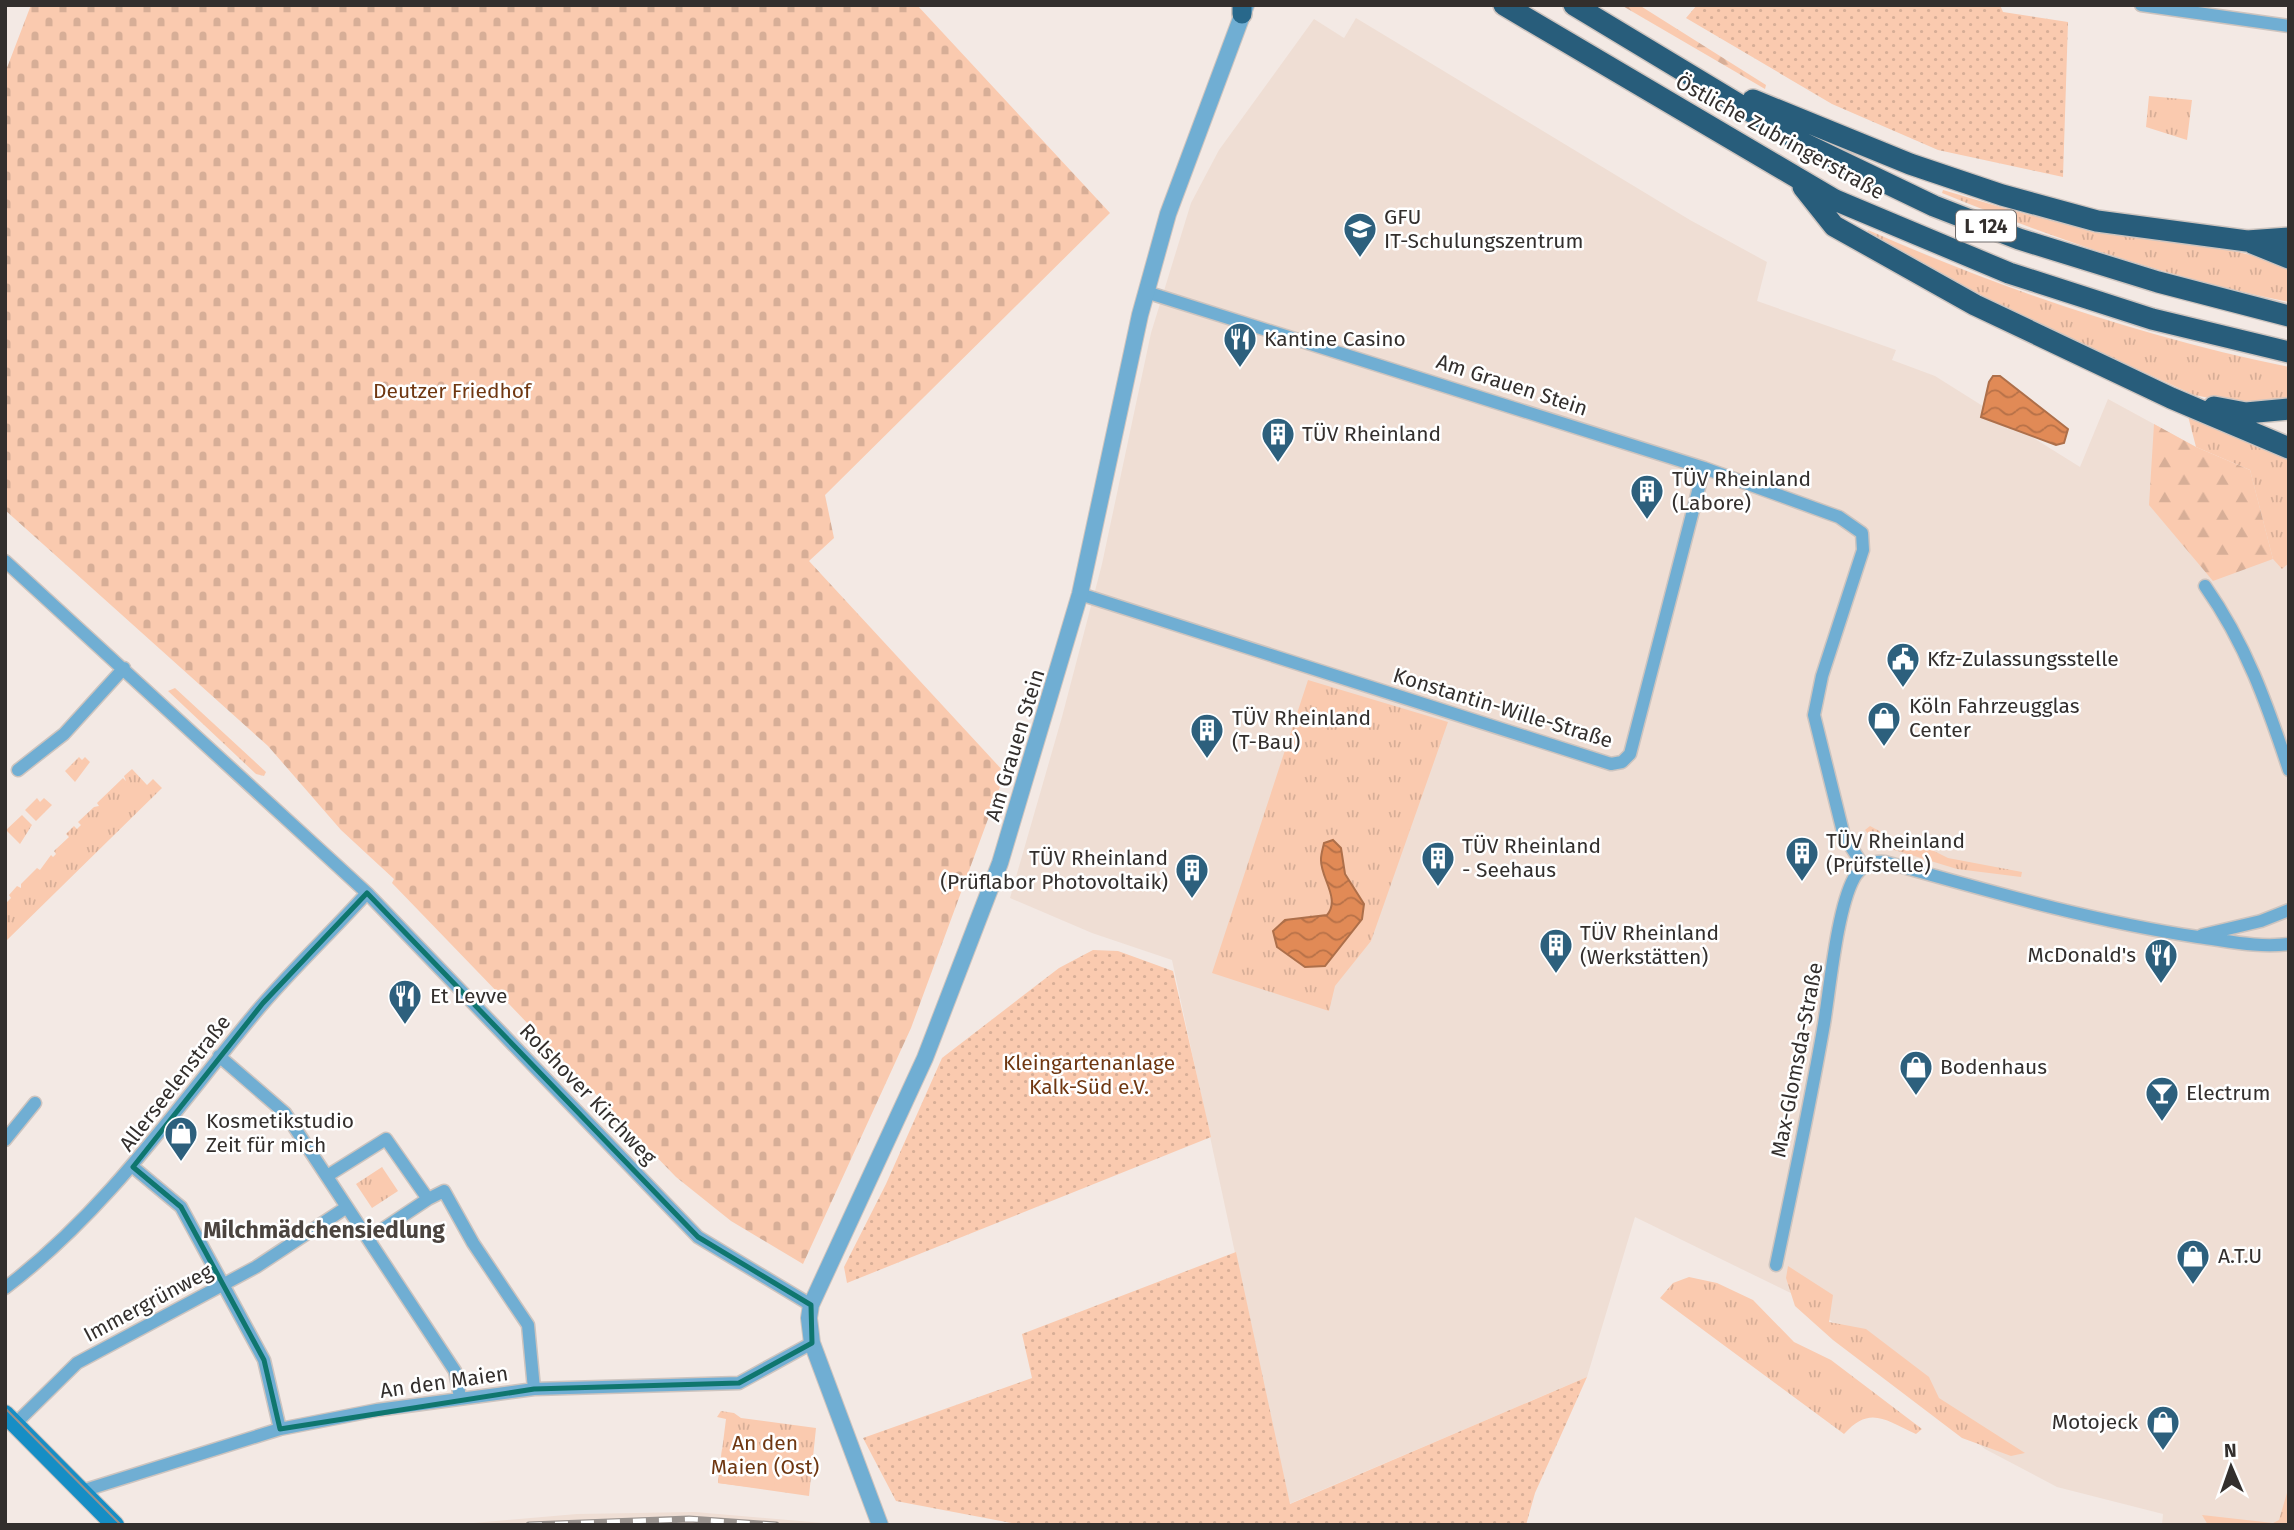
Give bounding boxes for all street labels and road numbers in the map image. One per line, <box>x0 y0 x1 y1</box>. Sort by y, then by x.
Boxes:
street label: Östliche Zubringerstraße <box>1671 69 1889 205</box>
road number: L 124 <box>1956 210 2016 242</box>
street label: Am Grauen Stein <box>1433 348 1591 422</box>
street label: Konstantin-Wille-Straße <box>1390 662 1616 754</box>
street label: Am Grauen Stein <box>980 666 1050 824</box>
street label: Max-Glomsda-Straße <box>1765 960 1829 1160</box>
street label: Allerseelenstraße <box>114 1010 236 1156</box>
street label: Rolshover Kirchweg <box>514 1018 662 1170</box>
street label: Immergrünweg <box>79 1258 217 1348</box>
street label: An den Maien <box>378 1360 510 1404</box>

